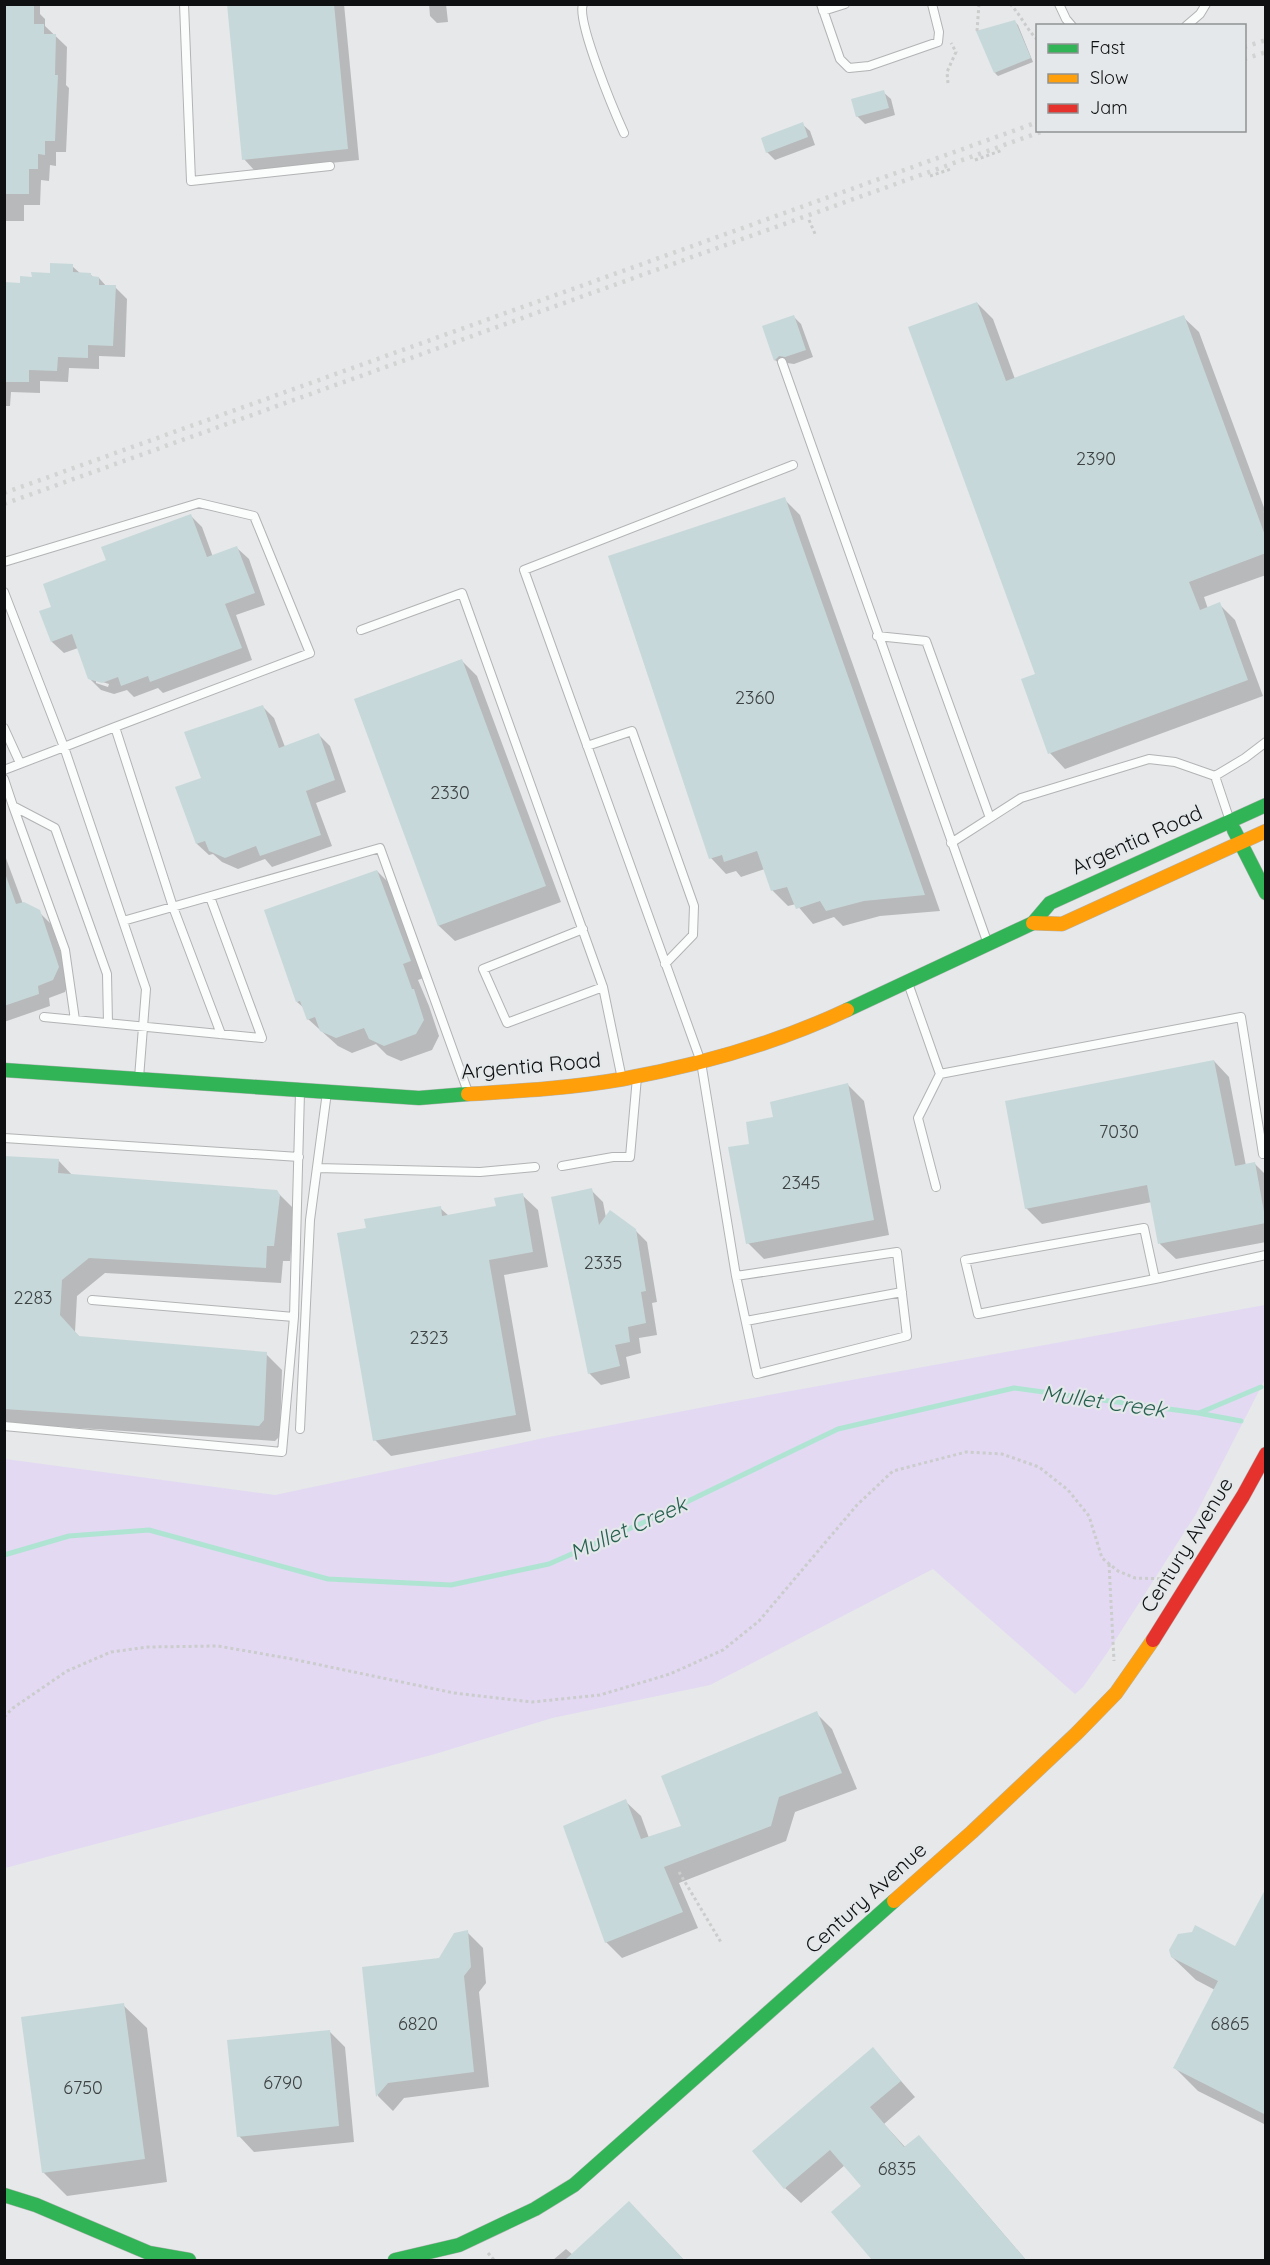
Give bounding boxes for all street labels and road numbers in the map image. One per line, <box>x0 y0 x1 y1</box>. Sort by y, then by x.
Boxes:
street label: Argentia Road <box>1067 799 1206 879</box>
street label: Argentia Road <box>460 1046 602 1084</box>
street label: Century Avenue <box>1134 1472 1238 1617</box>
street label: Century Avenue <box>799 1836 931 1959</box>

